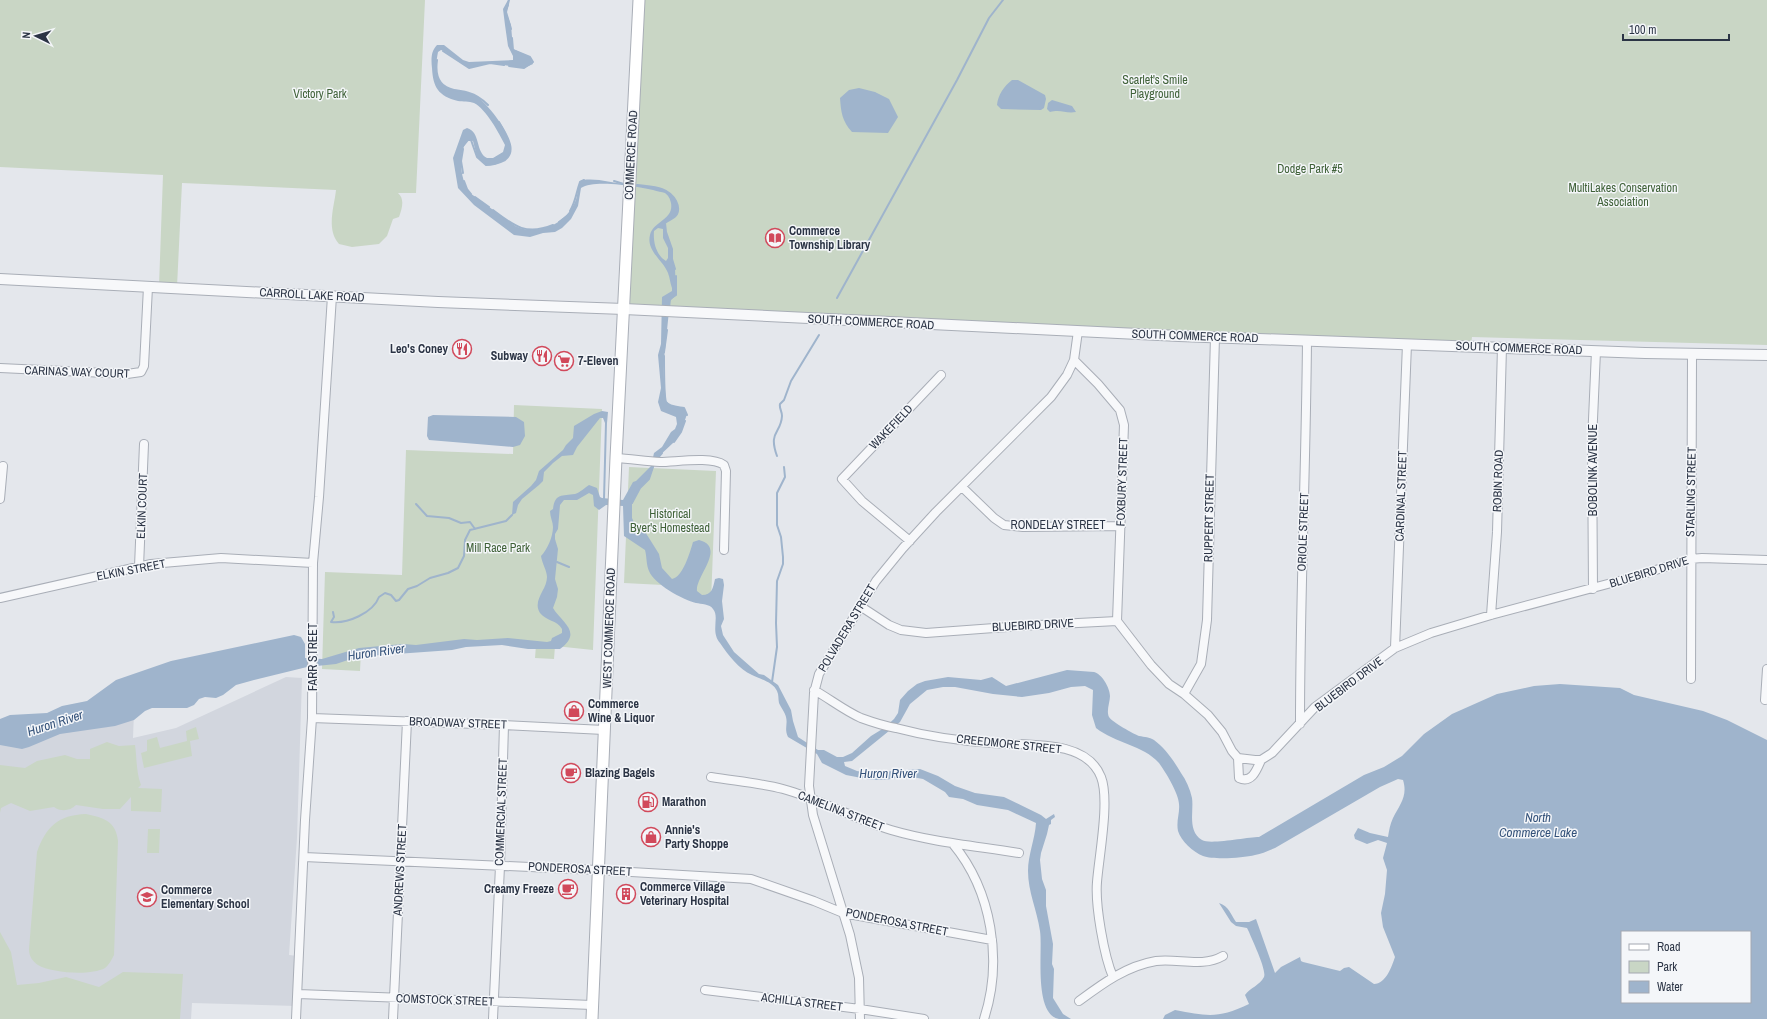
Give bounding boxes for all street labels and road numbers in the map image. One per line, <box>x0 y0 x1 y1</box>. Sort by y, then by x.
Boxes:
street label: COMMERCE ROAD <box>621 110 641 200</box>
street label: CARROLL LAKE ROAD <box>259 284 365 306</box>
street label: SOUTH COMMERCE ROAD <box>807 311 935 333</box>
street label: SOUTH COMMERCE ROAD <box>1131 326 1259 346</box>
street label: SOUTH COMMERCE ROAD <box>1455 338 1583 358</box>
street label: CARINAS WAY COURT <box>24 362 130 382</box>
street label: WAKEFIELD <box>866 401 916 453</box>
street label: BOBOLINK AVENUE <box>1585 424 1601 516</box>
street label: FOXBURY STREET <box>1112 437 1132 527</box>
street label: STARLING STREET <box>1682 447 1700 537</box>
street label: CARDINAL STREET <box>1391 450 1411 542</box>
street label: ROBIN ROAD <box>1489 450 1507 512</box>
street label: ELKIN COURT <box>133 473 151 539</box>
street label: RUPPERT STREET <box>1200 474 1218 562</box>
street label: ORIOLE STREET <box>1294 492 1312 572</box>
street label: RONDELAY STREET <box>1011 517 1105 533</box>
street label: BLUEBIRD DRIVE <box>1607 552 1691 592</box>
street label: ELKIN STREET <box>95 555 167 585</box>
street label: WEST COMMERCE ROAD <box>599 567 619 689</box>
street label: POLVADERA STREET <box>814 581 880 675</box>
street label: BLUEBIRD DRIVE <box>992 615 1074 635</box>
street label: FARR STREET <box>305 623 321 691</box>
street label: BLUEBIRD DRIVE <box>1311 653 1387 715</box>
street label: BROADWAY STREET <box>409 713 507 733</box>
street label: CREEDMORE STREET <box>956 731 1062 757</box>
street label: COMMERCIAL STREET <box>491 758 511 866</box>
street label: CAMELINA STREET <box>796 787 886 835</box>
street label: ANDREWS STREET <box>390 824 410 917</box>
street label: PONDEROSA STREET <box>528 858 632 880</box>
street label: PONDEROSA STREET <box>844 904 950 940</box>
street label: ACHILLA STREET <box>759 989 844 1015</box>
street label: COMSTOCK STREET <box>396 990 494 1010</box>

